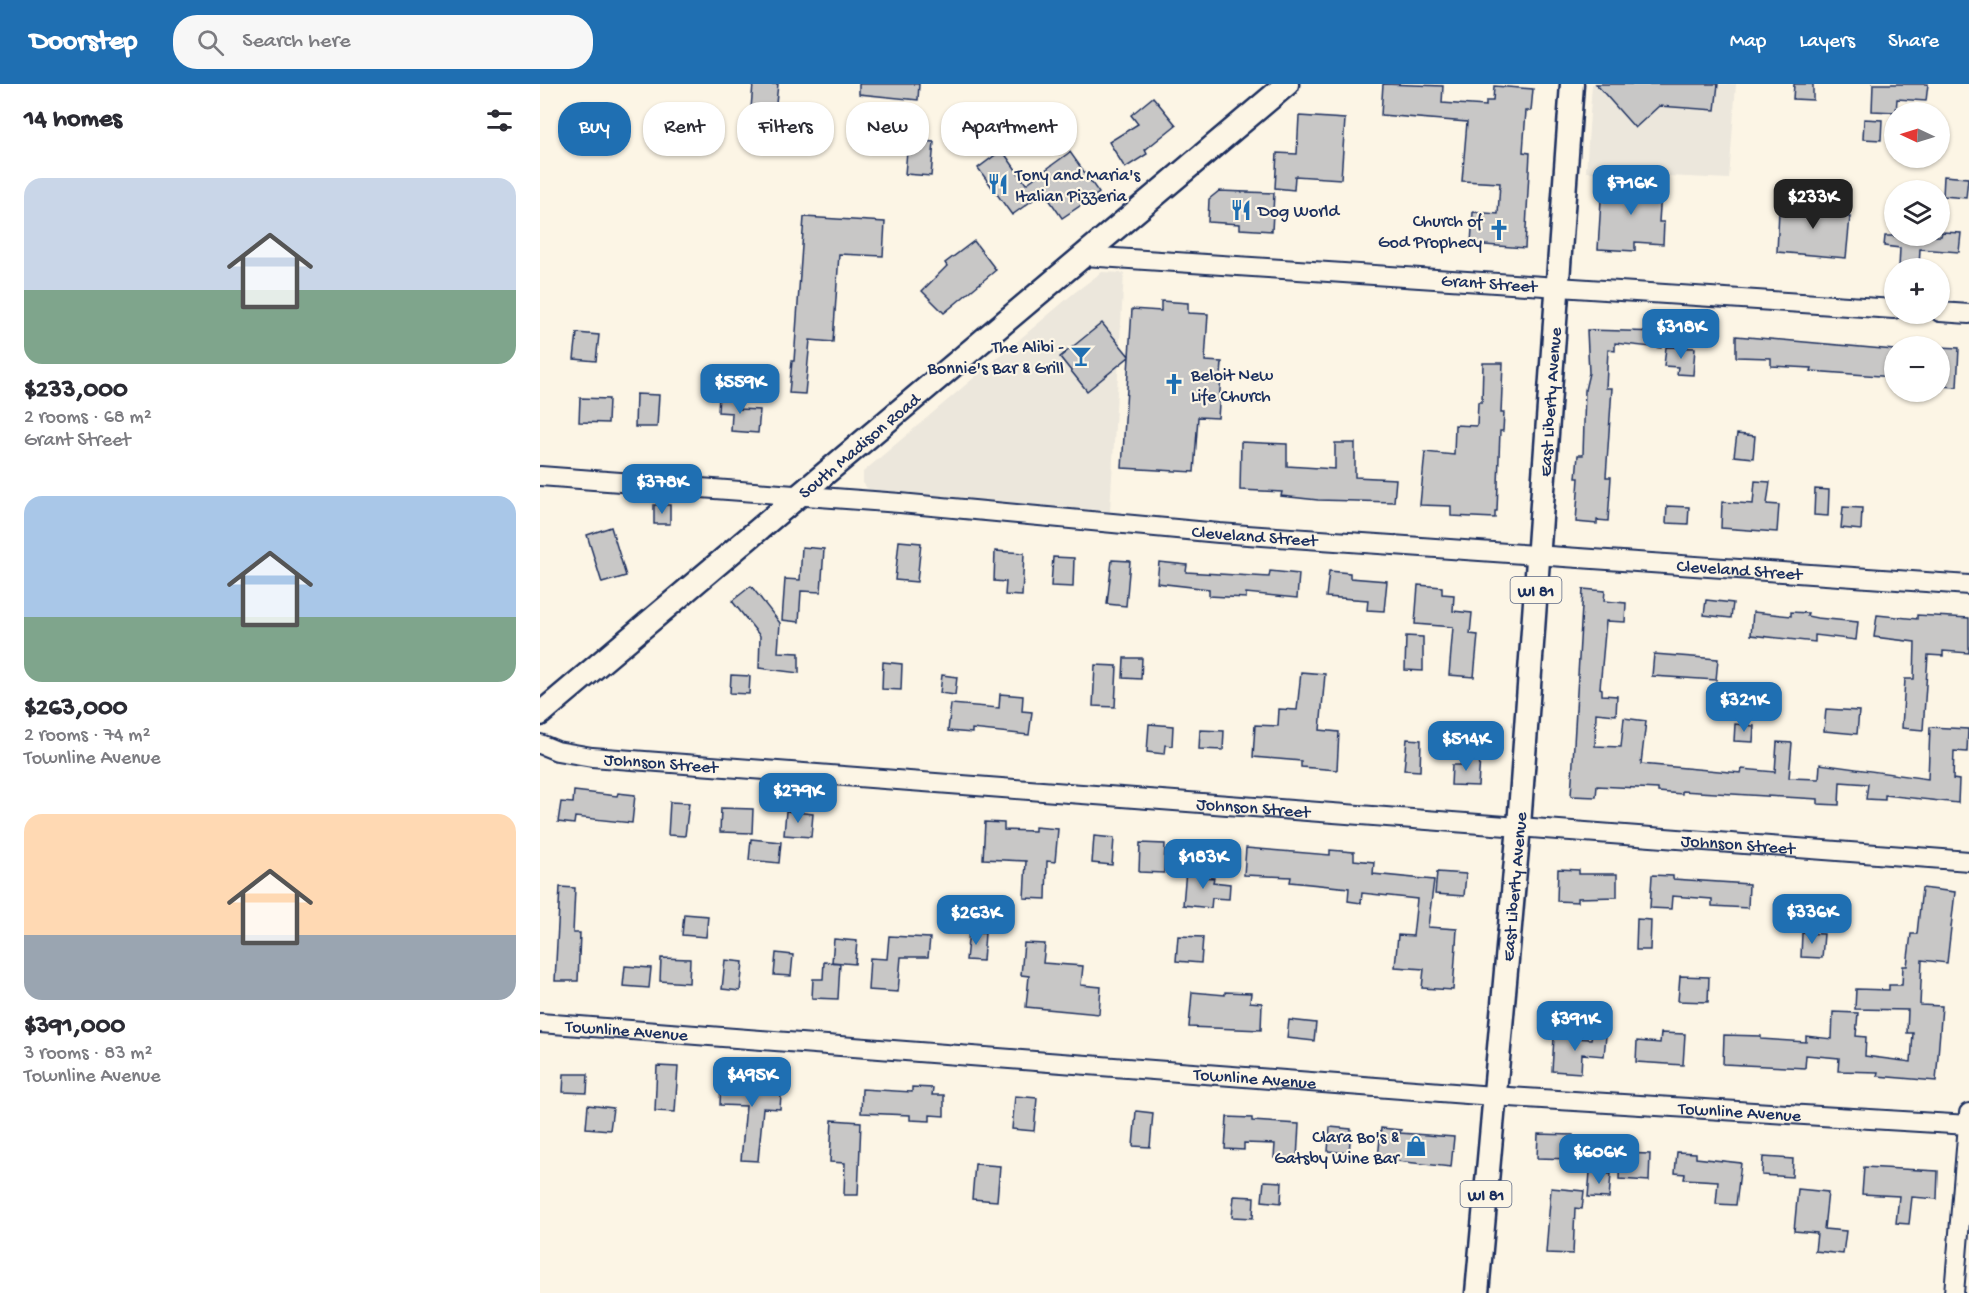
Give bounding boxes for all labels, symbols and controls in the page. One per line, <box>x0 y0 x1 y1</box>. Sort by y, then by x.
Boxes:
search box <box>173 15 593 69</box>
text: Doorstep <box>30 26 137 59</box>
icon: search <box>194 26 227 59</box>
text: Search here <box>242 29 351 55</box>
text: Map <box>1730 30 1766 55</box>
text: Layers <box>1799 30 1855 55</box>
text: Share <box>1888 30 1939 55</box>
chip: Buy <box>558 102 631 156</box>
chip: Rent <box>643 102 725 156</box>
chip: Filters <box>737 102 834 156</box>
chip: New <box>846 102 929 156</box>
chip: Apartment <box>941 102 1077 156</box>
north arrow <box>1884 102 1950 168</box>
map controls <box>1884 102 1950 402</box>
icon: filters <box>483 104 516 137</box>
text: 14 homes <box>24 105 122 136</box>
pin: $716K <box>1589 165 1673 216</box>
place label: Tony and Maria's Italian Pizzeria <box>1014 166 1142 208</box>
restaurant icon: Tony and Maria's Italian Pizzeria <box>986 172 1010 196</box>
text: $716K <box>1607 173 1655 196</box>
pin: $233K <box>1771 179 1855 230</box>
button: layers <box>1884 180 1950 246</box>
text: $233K <box>1788 187 1838 210</box>
restaurant icon: Dog World <box>1229 198 1253 222</box>
place label: Dog World <box>1257 202 1341 223</box>
place label: Church of God Prophecy <box>1378 212 1483 254</box>
icon: home <box>216 217 324 325</box>
church icon: Church of God Prophecy <box>1487 218 1511 242</box>
button: + <box>1884 258 1950 324</box>
street label: Grant Street <box>1440 271 1539 299</box>
pin: $318K <box>1639 309 1723 360</box>
text: $318K <box>1656 317 1706 340</box>
street label: East Liberty Avenue <box>1536 326 1568 478</box>
button: − <box>1884 336 1950 402</box>
place label: The Alibi - Bonnie's Bar & Grill <box>927 338 1064 380</box>
bar icon: The Alibi - Bonnie's Bar & Grill <box>1069 344 1093 368</box>
pin: $559K <box>698 364 782 415</box>
place label: Beloit New Life Church <box>1190 366 1273 408</box>
text: $559K <box>714 372 766 395</box>
church icon: Beloit New Life Church <box>1162 372 1186 396</box>
text: $233,000 <box>24 376 128 407</box>
street label: South Madison Road <box>795 389 927 504</box>
text: 2 rooms · 68 m² <box>24 407 152 430</box>
text: Grant Street <box>24 430 131 453</box>
pin: $378K <box>620 464 704 515</box>
text: $378K <box>636 472 688 495</box>
street label: Cleveland Street <box>1191 522 1319 553</box>
icon: home <box>216 535 324 643</box>
street label: Cleveland Street <box>1676 557 1804 587</box>
road number: WI 81 <box>1510 577 1562 603</box>
pin: $321K <box>1702 682 1786 733</box>
text: $321K <box>1720 690 1768 713</box>
text: $263,000 <box>24 694 128 725</box>
pin: $514K <box>1424 721 1508 772</box>
text: 2 rooms · 74 m² <box>24 725 150 748</box>
text: $514K <box>1442 729 1490 752</box>
text: Townline Avenue <box>24 748 161 771</box>
street label: Johnson Street <box>603 750 720 780</box>
pin: $279K <box>756 773 840 824</box>
text: $279K <box>773 781 823 804</box>
street label: Johnson Street <box>1195 795 1312 824</box>
street label: East Liberty Avenue <box>1499 811 1533 962</box>
street label: Johnson Street <box>1680 831 1797 861</box>
pin: $183K <box>1161 839 1245 890</box>
text: $183K <box>1178 847 1228 870</box>
icon: home <box>216 853 324 961</box>
pin: $336K <box>1770 894 1854 945</box>
pin: $263K <box>934 895 1018 946</box>
text: $336K <box>1787 902 1837 925</box>
text: $263K <box>951 903 1001 926</box>
pin: $391K <box>1533 1001 1617 1052</box>
text: $391K <box>1551 1009 1599 1032</box>
text: $391,000 <box>24 1012 125 1043</box>
street label: Townline Avenue <box>563 1017 689 1047</box>
text: 3 rooms · 83 m² <box>24 1043 152 1066</box>
pin: $495K <box>710 1057 794 1108</box>
text: $495K <box>727 1065 777 1088</box>
street label: Townline Avenue <box>1192 1065 1318 1095</box>
text: Townline Avenue <box>24 1066 161 1089</box>
street label: Townline Avenue <box>1677 1099 1802 1128</box>
place label: Clara Bo's & Gatsby Wine Bar <box>1274 1128 1401 1170</box>
shop icon: Clara Bo's & Gatsby Wine Bar <box>1404 1134 1428 1158</box>
pin: $606K <box>1557 1134 1641 1185</box>
text: $606K <box>1573 1142 1625 1165</box>
road number: WI 81 <box>1460 1181 1512 1207</box>

